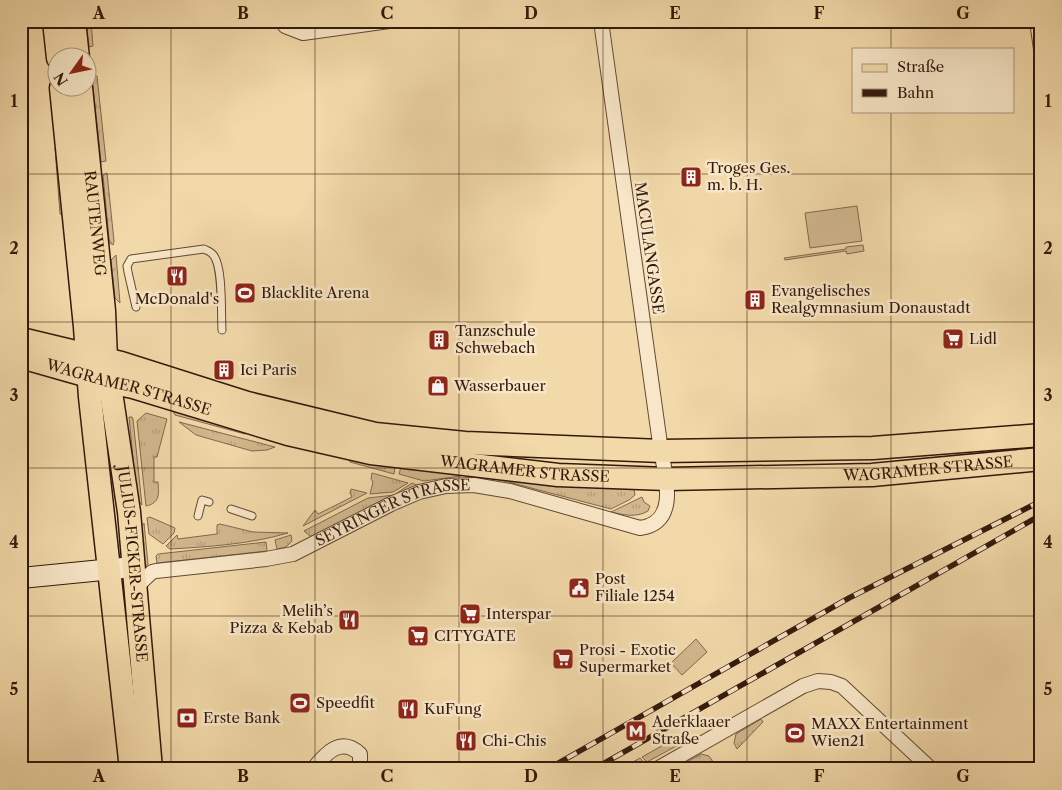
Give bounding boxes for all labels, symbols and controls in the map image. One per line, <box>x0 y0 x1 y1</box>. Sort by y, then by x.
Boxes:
text: A <box>92 3 106 23</box>
text: B <box>237 3 249 23</box>
text: C <box>381 3 393 23</box>
text: D <box>524 3 538 23</box>
text: E <box>669 3 681 23</box>
text: F <box>814 3 825 23</box>
text: G <box>956 3 970 23</box>
north arrow <box>48 48 98 98</box>
legend <box>852 48 1014 112</box>
text: Straße <box>897 57 944 76</box>
text: N <box>50 69 72 89</box>
text: Bahn <box>897 83 935 102</box>
text: 1 <box>10 91 18 111</box>
text: 1 <box>1044 91 1052 111</box>
place label: Troges Ges. m. b. H. <box>707 158 790 194</box>
building icon: Troges Ges. m. b. H. <box>679 165 703 189</box>
street label: RAUTENWEG <box>81 170 110 277</box>
street label: MACULANGASSE <box>631 181 668 315</box>
text: 2 <box>9 238 19 258</box>
text: 2 <box>1043 238 1053 258</box>
restaurant icon: McDonald's <box>165 264 189 288</box>
sports icon: Blacklite Arena <box>233 281 257 305</box>
place label: Evangelisches Realgymnasium Donaustadt <box>771 281 971 317</box>
place label: Blacklite Arena <box>261 283 369 302</box>
building icon: Evangelisches Realgymnasium Donaustadt <box>743 288 767 312</box>
place label: McDonald's <box>135 289 219 308</box>
place label: Tanzschule Schwebach <box>455 321 536 357</box>
supermarket icon: Lidl <box>941 327 965 351</box>
building icon: Tanzschule Schwebach <box>427 328 451 352</box>
place label: Lidl <box>969 329 998 348</box>
street label: WAGRAMER STRASSE <box>43 354 214 419</box>
building icon: Ici Paris <box>212 358 236 382</box>
place label: Ici Paris <box>240 360 297 379</box>
shop icon: Wasserbauer <box>426 374 450 398</box>
place label: Wasserbauer <box>453 376 546 395</box>
text: 3 <box>9 385 19 405</box>
text: 3 <box>1043 385 1053 405</box>
street label: WAGRAMER STRASSE <box>438 451 610 486</box>
street label: WAGRAMER STRASSE <box>842 452 1014 485</box>
street label: JULIUS-FICKER-STRASSE <box>113 463 152 663</box>
street label: SEYRINGER STRASSE <box>312 475 471 550</box>
text: 4 <box>9 532 19 552</box>
text: 4 <box>1043 532 1053 552</box>
place label: Post Filiale 1254 <box>595 569 675 605</box>
public building icon: Post Filiale 1254 <box>567 576 591 600</box>
place label: Melih’s Pizza & Kebab <box>230 601 333 637</box>
supermarket icon: Interspar <box>458 602 482 626</box>
place label: Interspar <box>486 604 552 623</box>
restaurant icon: Melih’s Pizza & Kebab <box>337 608 361 632</box>
supermarket icon: CITYGATE <box>406 624 430 648</box>
place label: CITYGATE <box>434 626 516 645</box>
place label: Prosi - Exotic Supermarket <box>579 640 676 676</box>
supermarket icon: Prosi - Exotic Supermarket <box>551 647 575 671</box>
text: 5 <box>10 679 19 699</box>
text: 5 <box>1044 679 1053 699</box>
sports icon: Speedfit <box>288 691 312 715</box>
place label: Speedfit <box>316 693 376 712</box>
restaurant icon: KuFung <box>396 697 420 721</box>
place label: KuFung <box>424 699 481 718</box>
bank icon: Erste Bank <box>175 706 199 730</box>
place label: Erste Bank <box>203 708 282 727</box>
place label: Aderklaaer Straße <box>651 712 731 748</box>
place label: MAXX Entertainment Wien21 <box>810 714 969 750</box>
metro station icon: Aderklaaer Straße <box>624 719 648 743</box>
sports icon: MAXX Entertainment Wien21 <box>783 721 807 745</box>
restaurant icon: Chi-Chis <box>454 729 478 753</box>
place label: Chi-Chis <box>482 731 546 750</box>
text: A <box>92 766 106 786</box>
text: B <box>237 766 249 786</box>
text: C <box>381 766 393 786</box>
text: D <box>524 766 538 786</box>
text: E <box>669 766 681 786</box>
text: F <box>814 766 825 786</box>
text: G <box>956 766 970 786</box>

